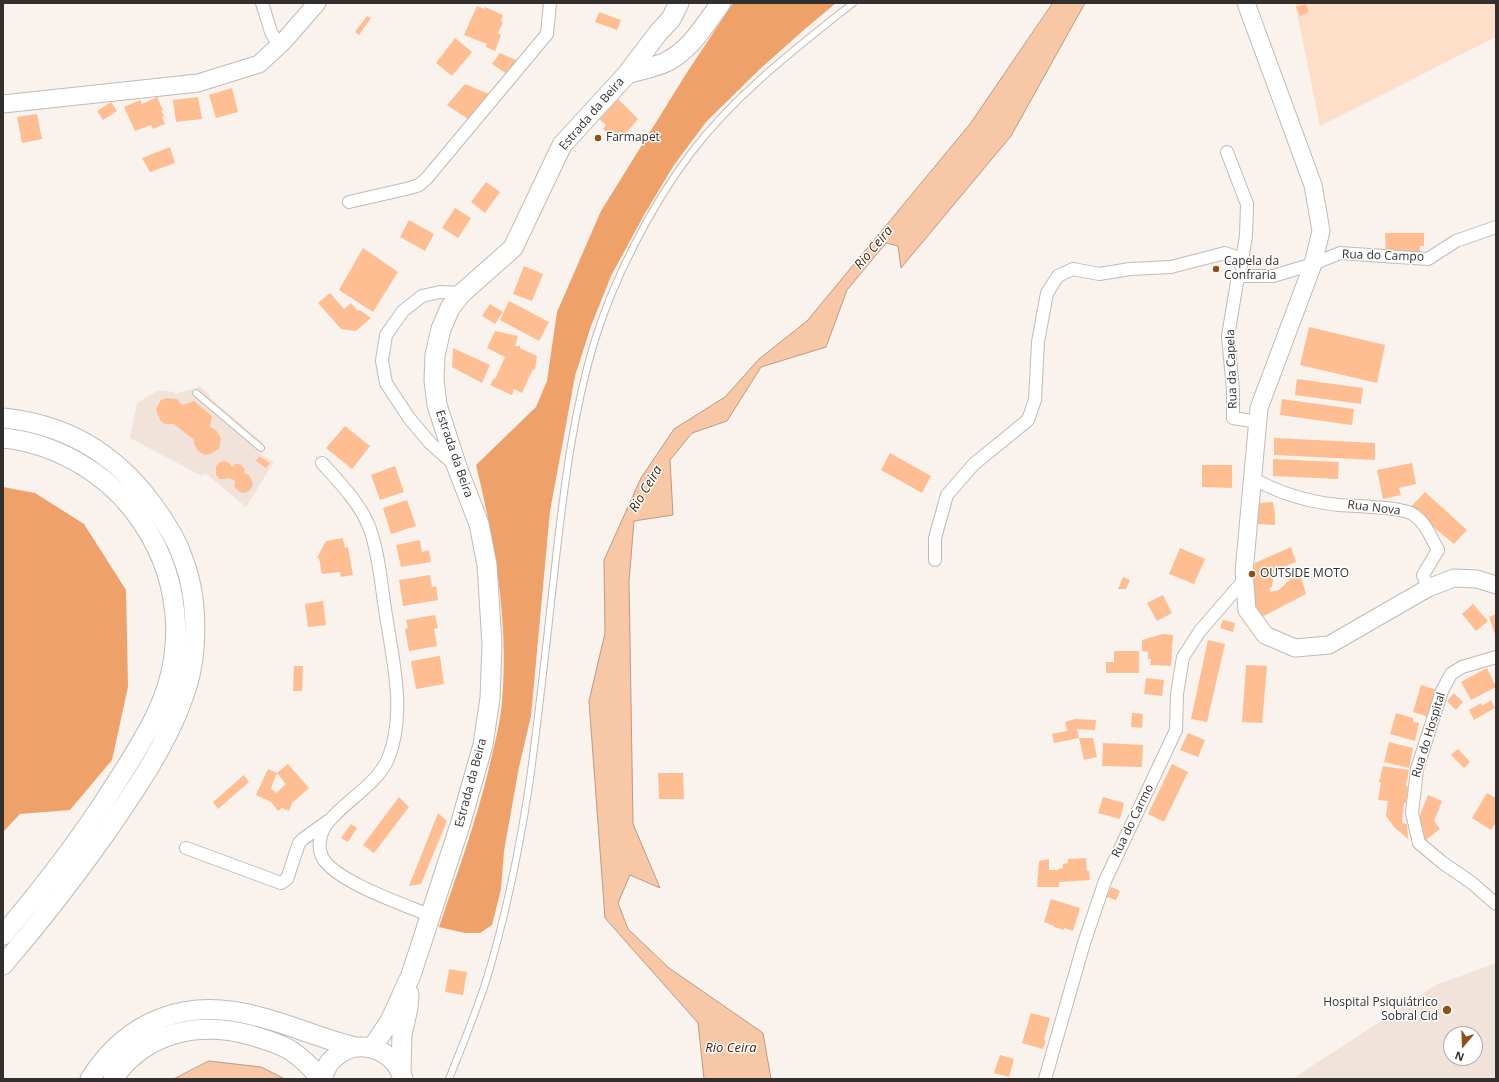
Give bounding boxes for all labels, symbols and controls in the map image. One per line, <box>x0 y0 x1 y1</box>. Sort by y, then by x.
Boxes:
street label: Estrada da Beira <box>557 75 627 153</box>
place label: Farmapet <box>606 131 660 145</box>
marker: Farmapet <box>593 133 603 143</box>
water label: Rio Ceira <box>852 223 896 273</box>
street label: Rua do Campo <box>1342 247 1424 265</box>
place label: Capela da Confraria <box>1224 255 1279 283</box>
marker: Capela da Confraria <box>1211 264 1221 274</box>
street label: Rua da Capela <box>1223 329 1241 409</box>
street label: Estrada da Beira <box>432 408 476 500</box>
water label: Rio Ceira <box>626 463 666 515</box>
street label: Rua Nova <box>1347 498 1401 518</box>
place label: OUTSIDE MOTO <box>1260 567 1349 581</box>
marker: OUTSIDE MOTO <box>1247 569 1257 579</box>
street label: Rua do Hospital <box>1409 691 1449 779</box>
street label: Estrada da Beira <box>452 737 490 829</box>
street label: Rua do Carmo <box>1109 782 1157 860</box>
place label: Hospital Psiquiátrico Sobral Cid <box>1323 996 1438 1024</box>
marker: Hospital Psiquiátrico Sobral Cid <box>1441 1004 1453 1016</box>
north arrow <box>1443 1026 1483 1066</box>
water label: Rio Ceira <box>705 1040 757 1056</box>
text: N <box>1453 1048 1466 1065</box>

